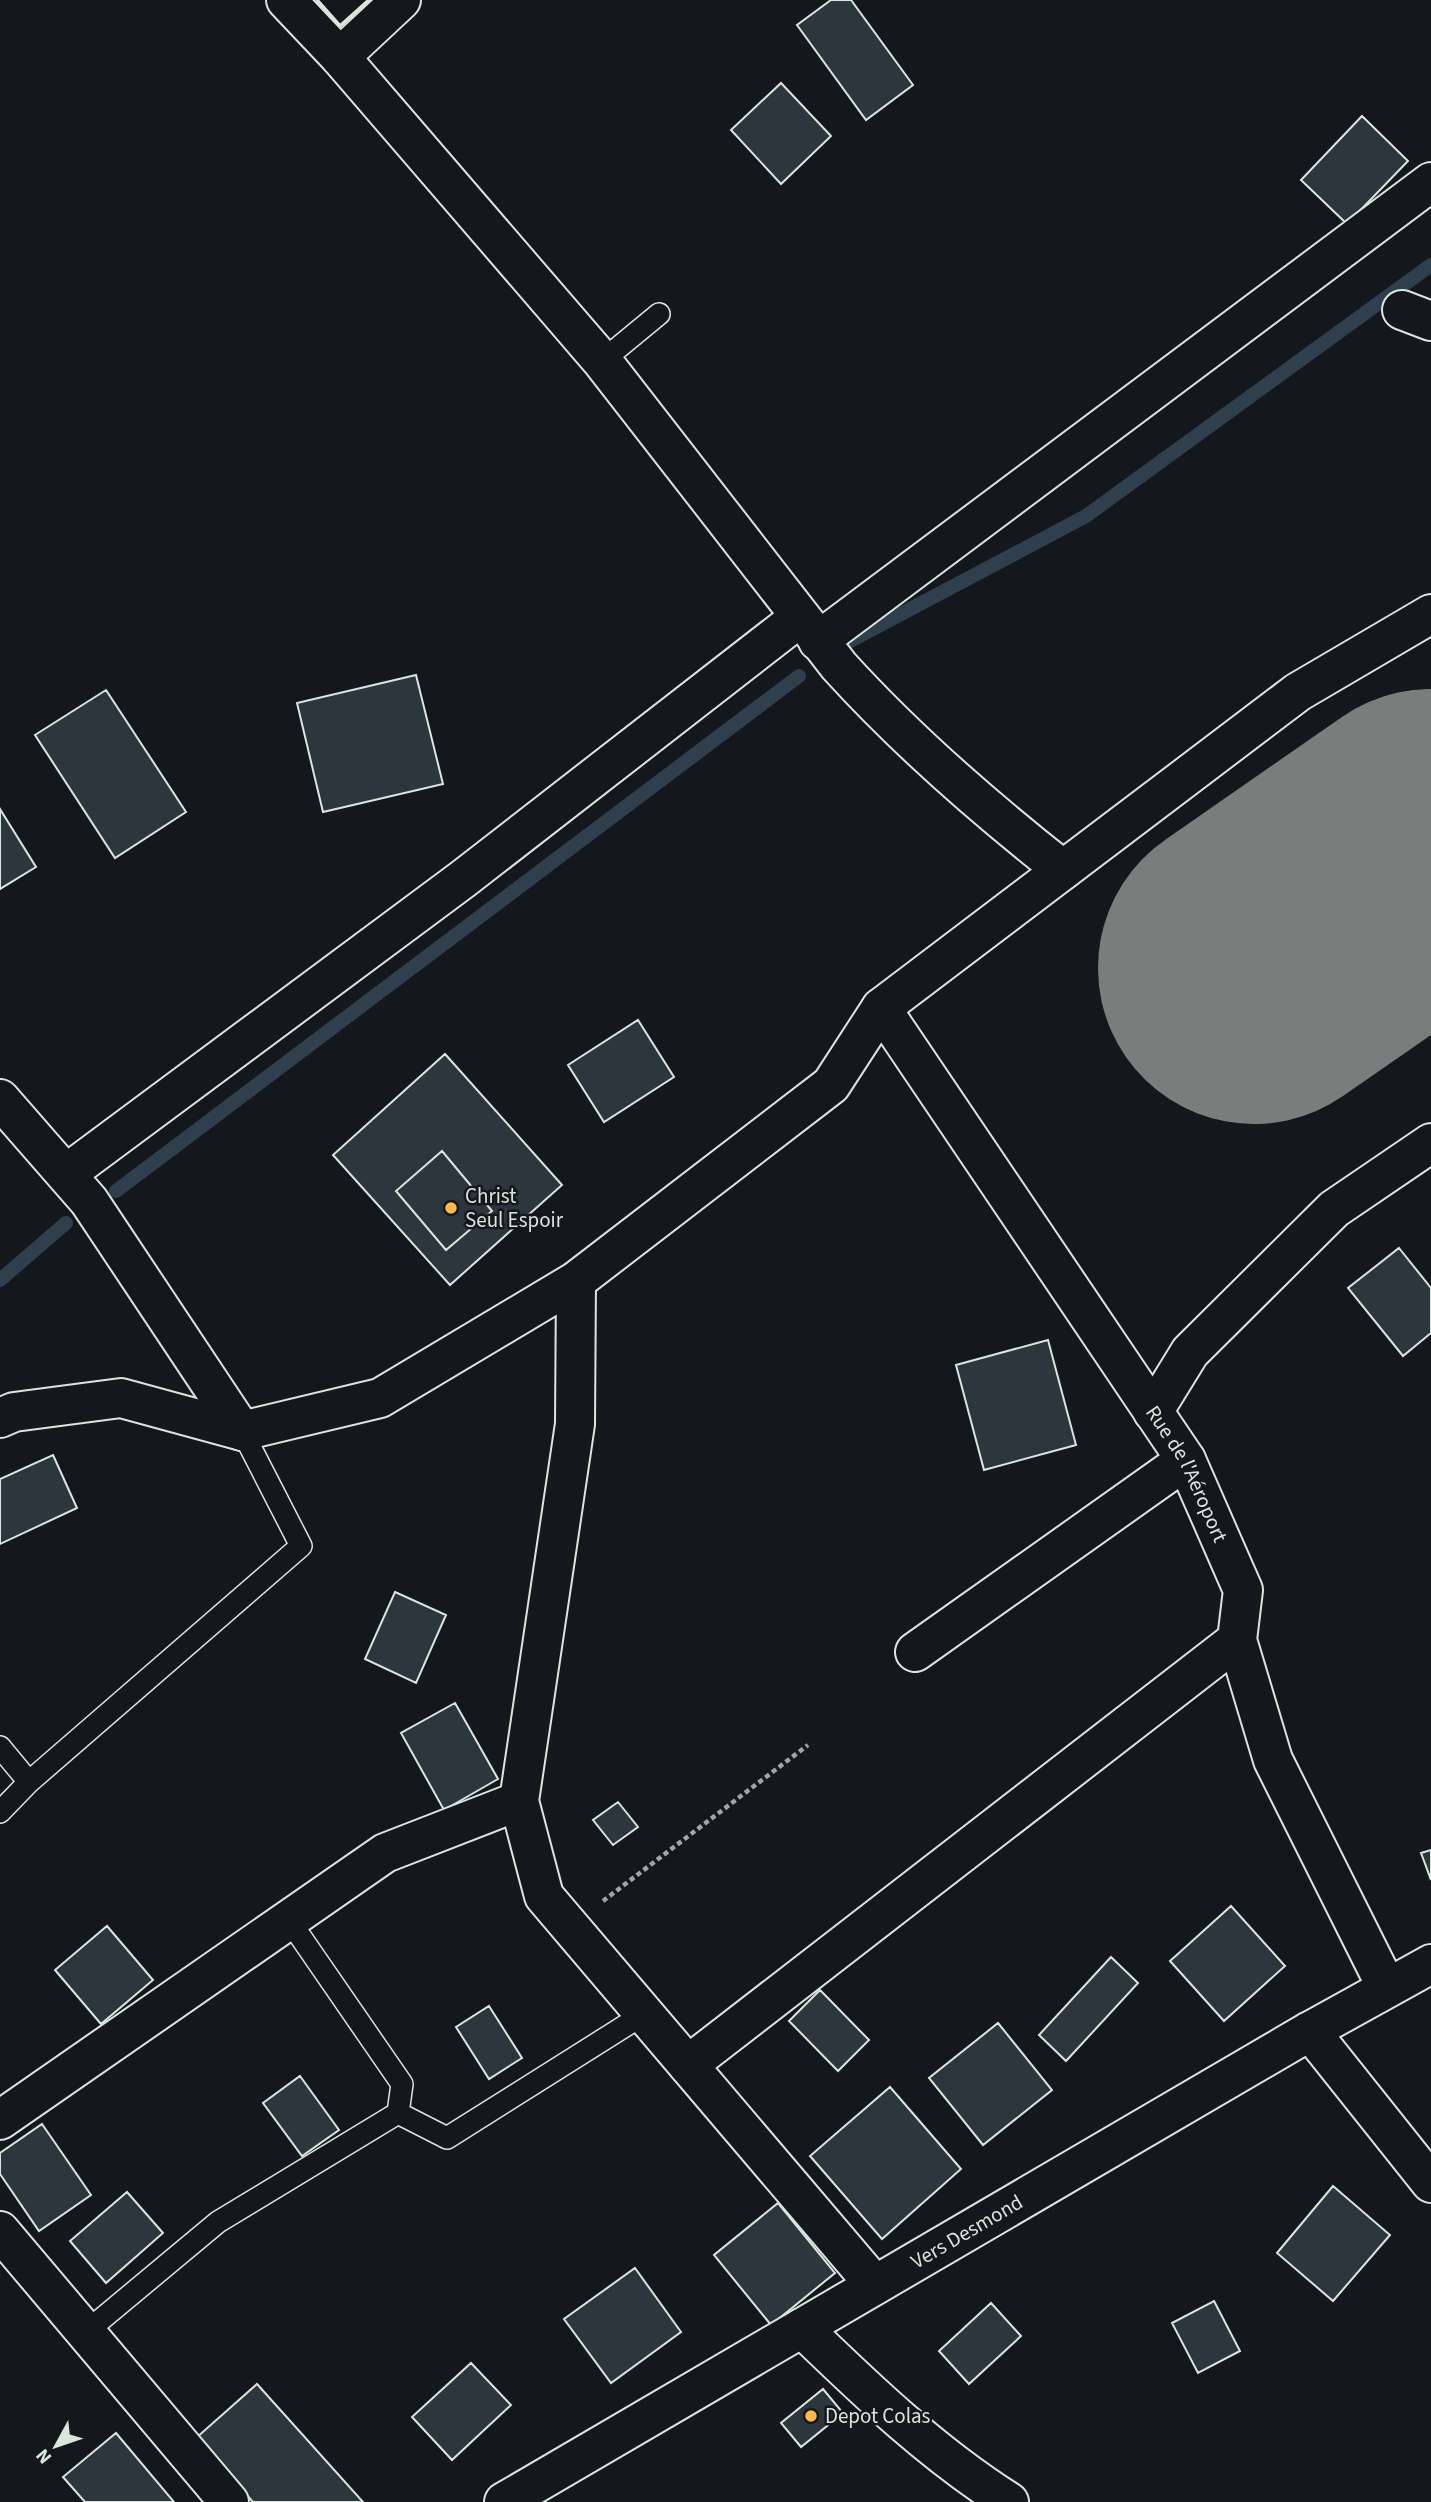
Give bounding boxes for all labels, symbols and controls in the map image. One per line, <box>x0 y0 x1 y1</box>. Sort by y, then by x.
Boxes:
place label: Christ Seul Espoir <box>465 1181 564 1235</box>
marker: Christ Seul Espoir <box>443 1200 459 1216</box>
street label: Rue de l'Aéroport <box>1138 1399 1235 1547</box>
street label: Vers Desmond <box>905 2187 1028 2276</box>
place label: Depot Colas <box>825 2401 931 2431</box>
marker: Depot Colas <box>803 2408 819 2424</box>
north arrow <box>21 2411 91 2481</box>
text: N <box>30 2442 59 2469</box>

